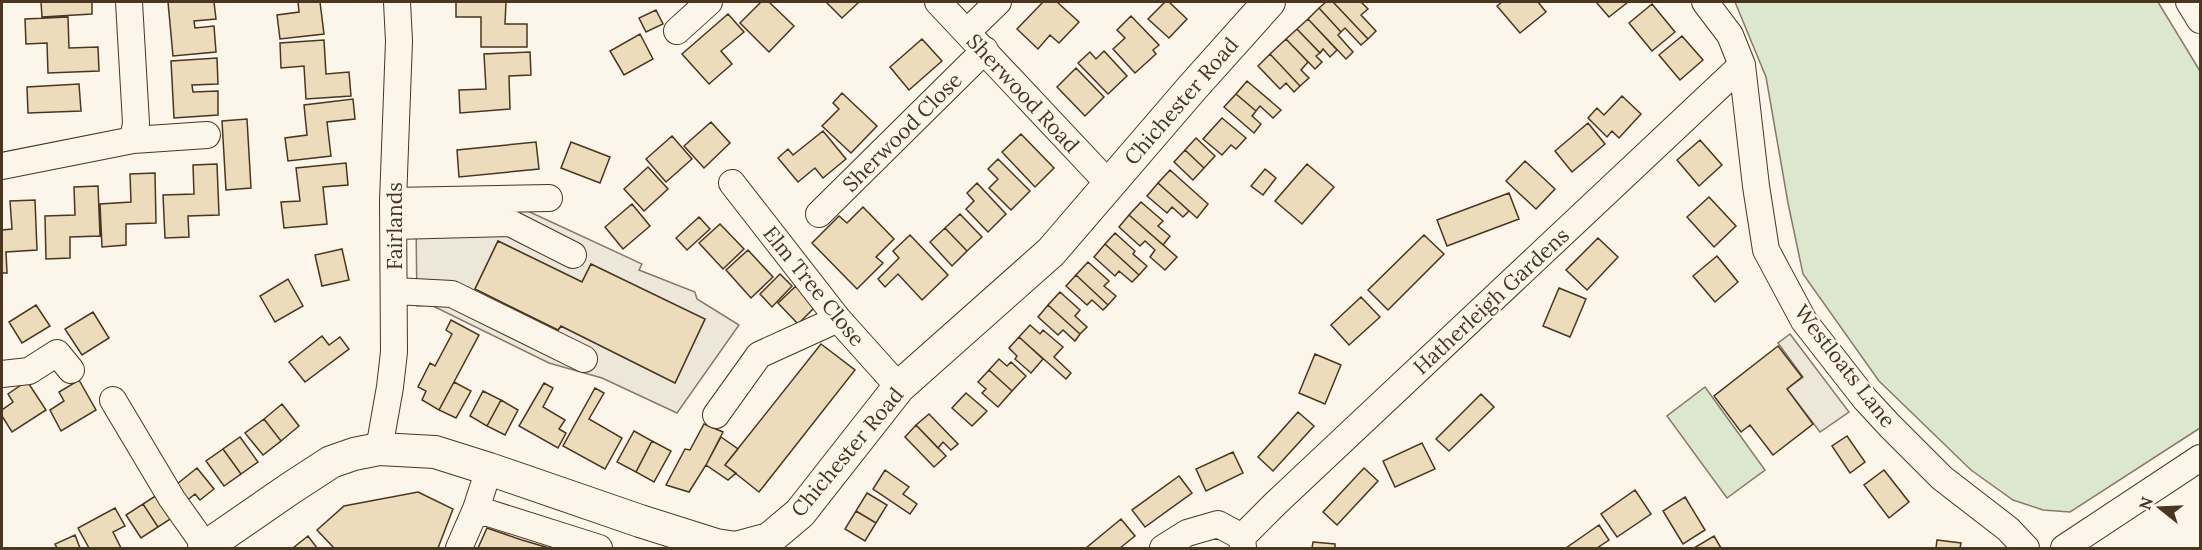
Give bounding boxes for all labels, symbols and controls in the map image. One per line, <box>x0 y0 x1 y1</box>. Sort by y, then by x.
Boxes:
street label: Sherwood Road <box>961 28 1085 158</box>
street label: Chichester Road <box>1118 31 1244 171</box>
street label: Sherwood Close <box>837 67 967 197</box>
street label: Fairlands <box>381 182 408 270</box>
street label: Elm Tree Close <box>757 220 871 352</box>
street label: Hatherleigh Gardens <box>1407 222 1575 380</box>
street label: Westloats Lane <box>1789 299 1901 433</box>
street label: Chichester Road <box>785 382 909 522</box>
north arrow <box>2130 478 2190 538</box>
text: N <box>2134 494 2157 512</box>

